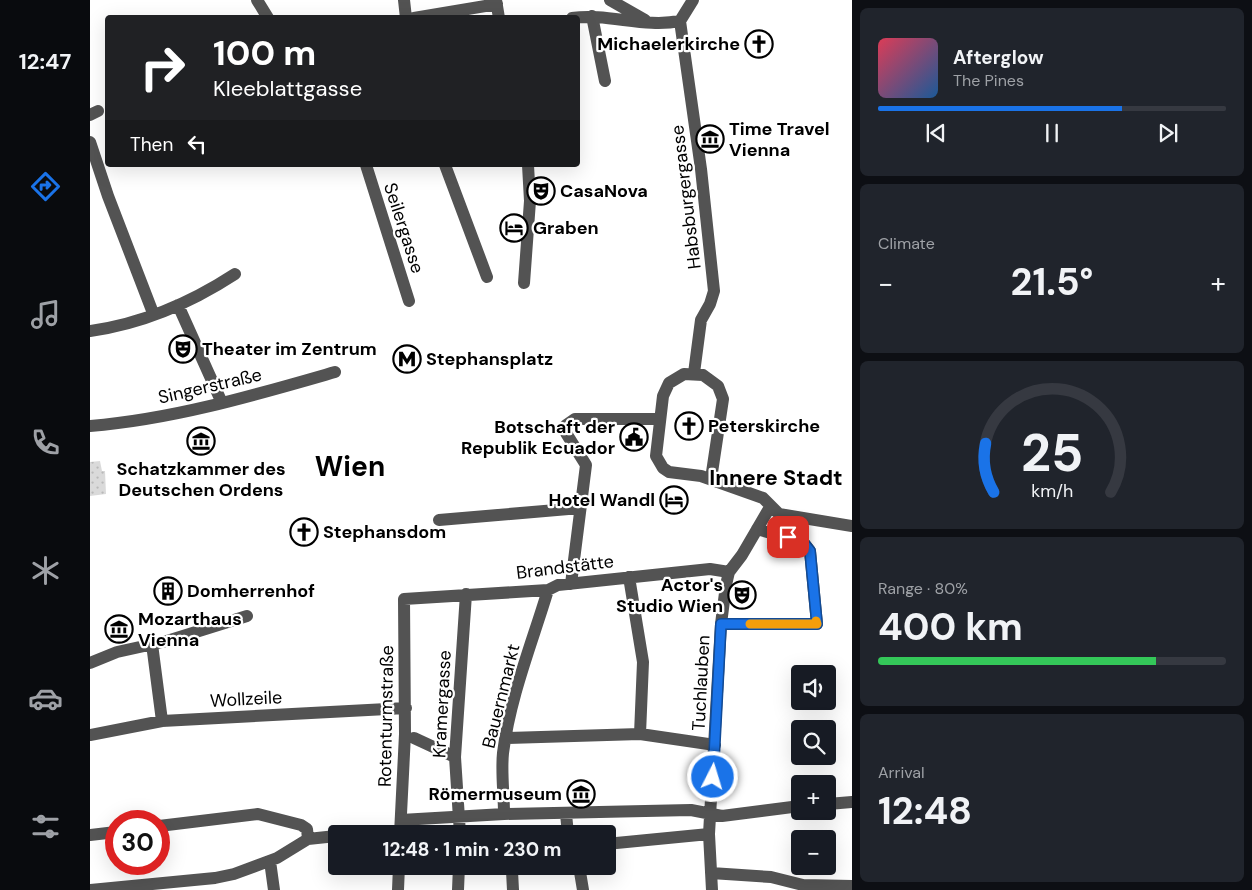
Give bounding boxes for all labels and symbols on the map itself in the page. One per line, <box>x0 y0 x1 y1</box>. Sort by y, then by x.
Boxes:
church icon: Michaelerkirche <box>744 29 774 59</box>
place label: Michaelerkirche <box>597 32 740 56</box>
place label: Time Travel Vienna <box>729 117 830 162</box>
street label: Habsburgergasse <box>665 124 707 270</box>
museum icon: Time Travel Vienna <box>695 124 725 154</box>
theatre icon: CasaNova <box>526 176 556 206</box>
place label: CasaNova <box>560 179 648 203</box>
street label: Seilergasse <box>378 180 430 276</box>
hotel icon: Graben <box>499 213 529 243</box>
place label: Graben <box>533 216 599 240</box>
theatre icon: Theater im Zentrum <box>168 334 198 364</box>
place label: Theater im Zentrum <box>202 337 377 361</box>
metro station icon: Stephansplatz <box>392 344 422 374</box>
place label: Stephansplatz <box>426 347 553 371</box>
street label: Singerstraße <box>156 362 264 410</box>
church icon: Peterskirche <box>674 411 704 441</box>
place label: Peterskirche <box>708 414 820 438</box>
place label: Botschaft der Republik Ecuador <box>461 415 615 460</box>
public building icon: Botschaft der Republik Ecuador <box>619 422 649 452</box>
museum icon: Schatzkammer des Deutschen Ordens <box>186 426 216 456</box>
district label: Wien <box>315 448 385 485</box>
place label: Schatzkammer des Deutschen Ordens <box>116 457 286 502</box>
district label: Innere Stadt <box>709 463 843 492</box>
hotel icon: Hotel Wandl <box>659 485 689 515</box>
place label: Hotel Wandl <box>549 488 655 512</box>
pin <box>767 516 809 558</box>
church icon: Stephansdom <box>289 517 319 547</box>
place label: Stephansdom <box>323 520 446 544</box>
street label: Brandstätte <box>515 549 615 585</box>
place label: Actor's Studio Wien <box>616 573 723 618</box>
building icon: Domherrenhof <box>153 576 183 606</box>
place label: Domherrenhof <box>187 579 315 603</box>
theatre icon: Actor's Studio Wien <box>727 580 757 610</box>
place label: Mozarthaus Vienna <box>138 607 242 652</box>
museum icon: Mozarthaus Vienna <box>104 614 134 644</box>
street label: Tuchlauben <box>687 634 715 732</box>
street label: Bauernmarkt <box>476 641 526 751</box>
street label: Rotenturmstraße <box>373 645 399 787</box>
street label: Kramergasse <box>427 650 457 758</box>
street label: Wollzeile <box>209 685 283 713</box>
position arrow <box>686 750 738 802</box>
museum icon: Römermuseum <box>566 779 596 809</box>
place label: Römermuseum <box>429 782 562 806</box>
speed limit sign: 30 <box>105 810 170 875</box>

